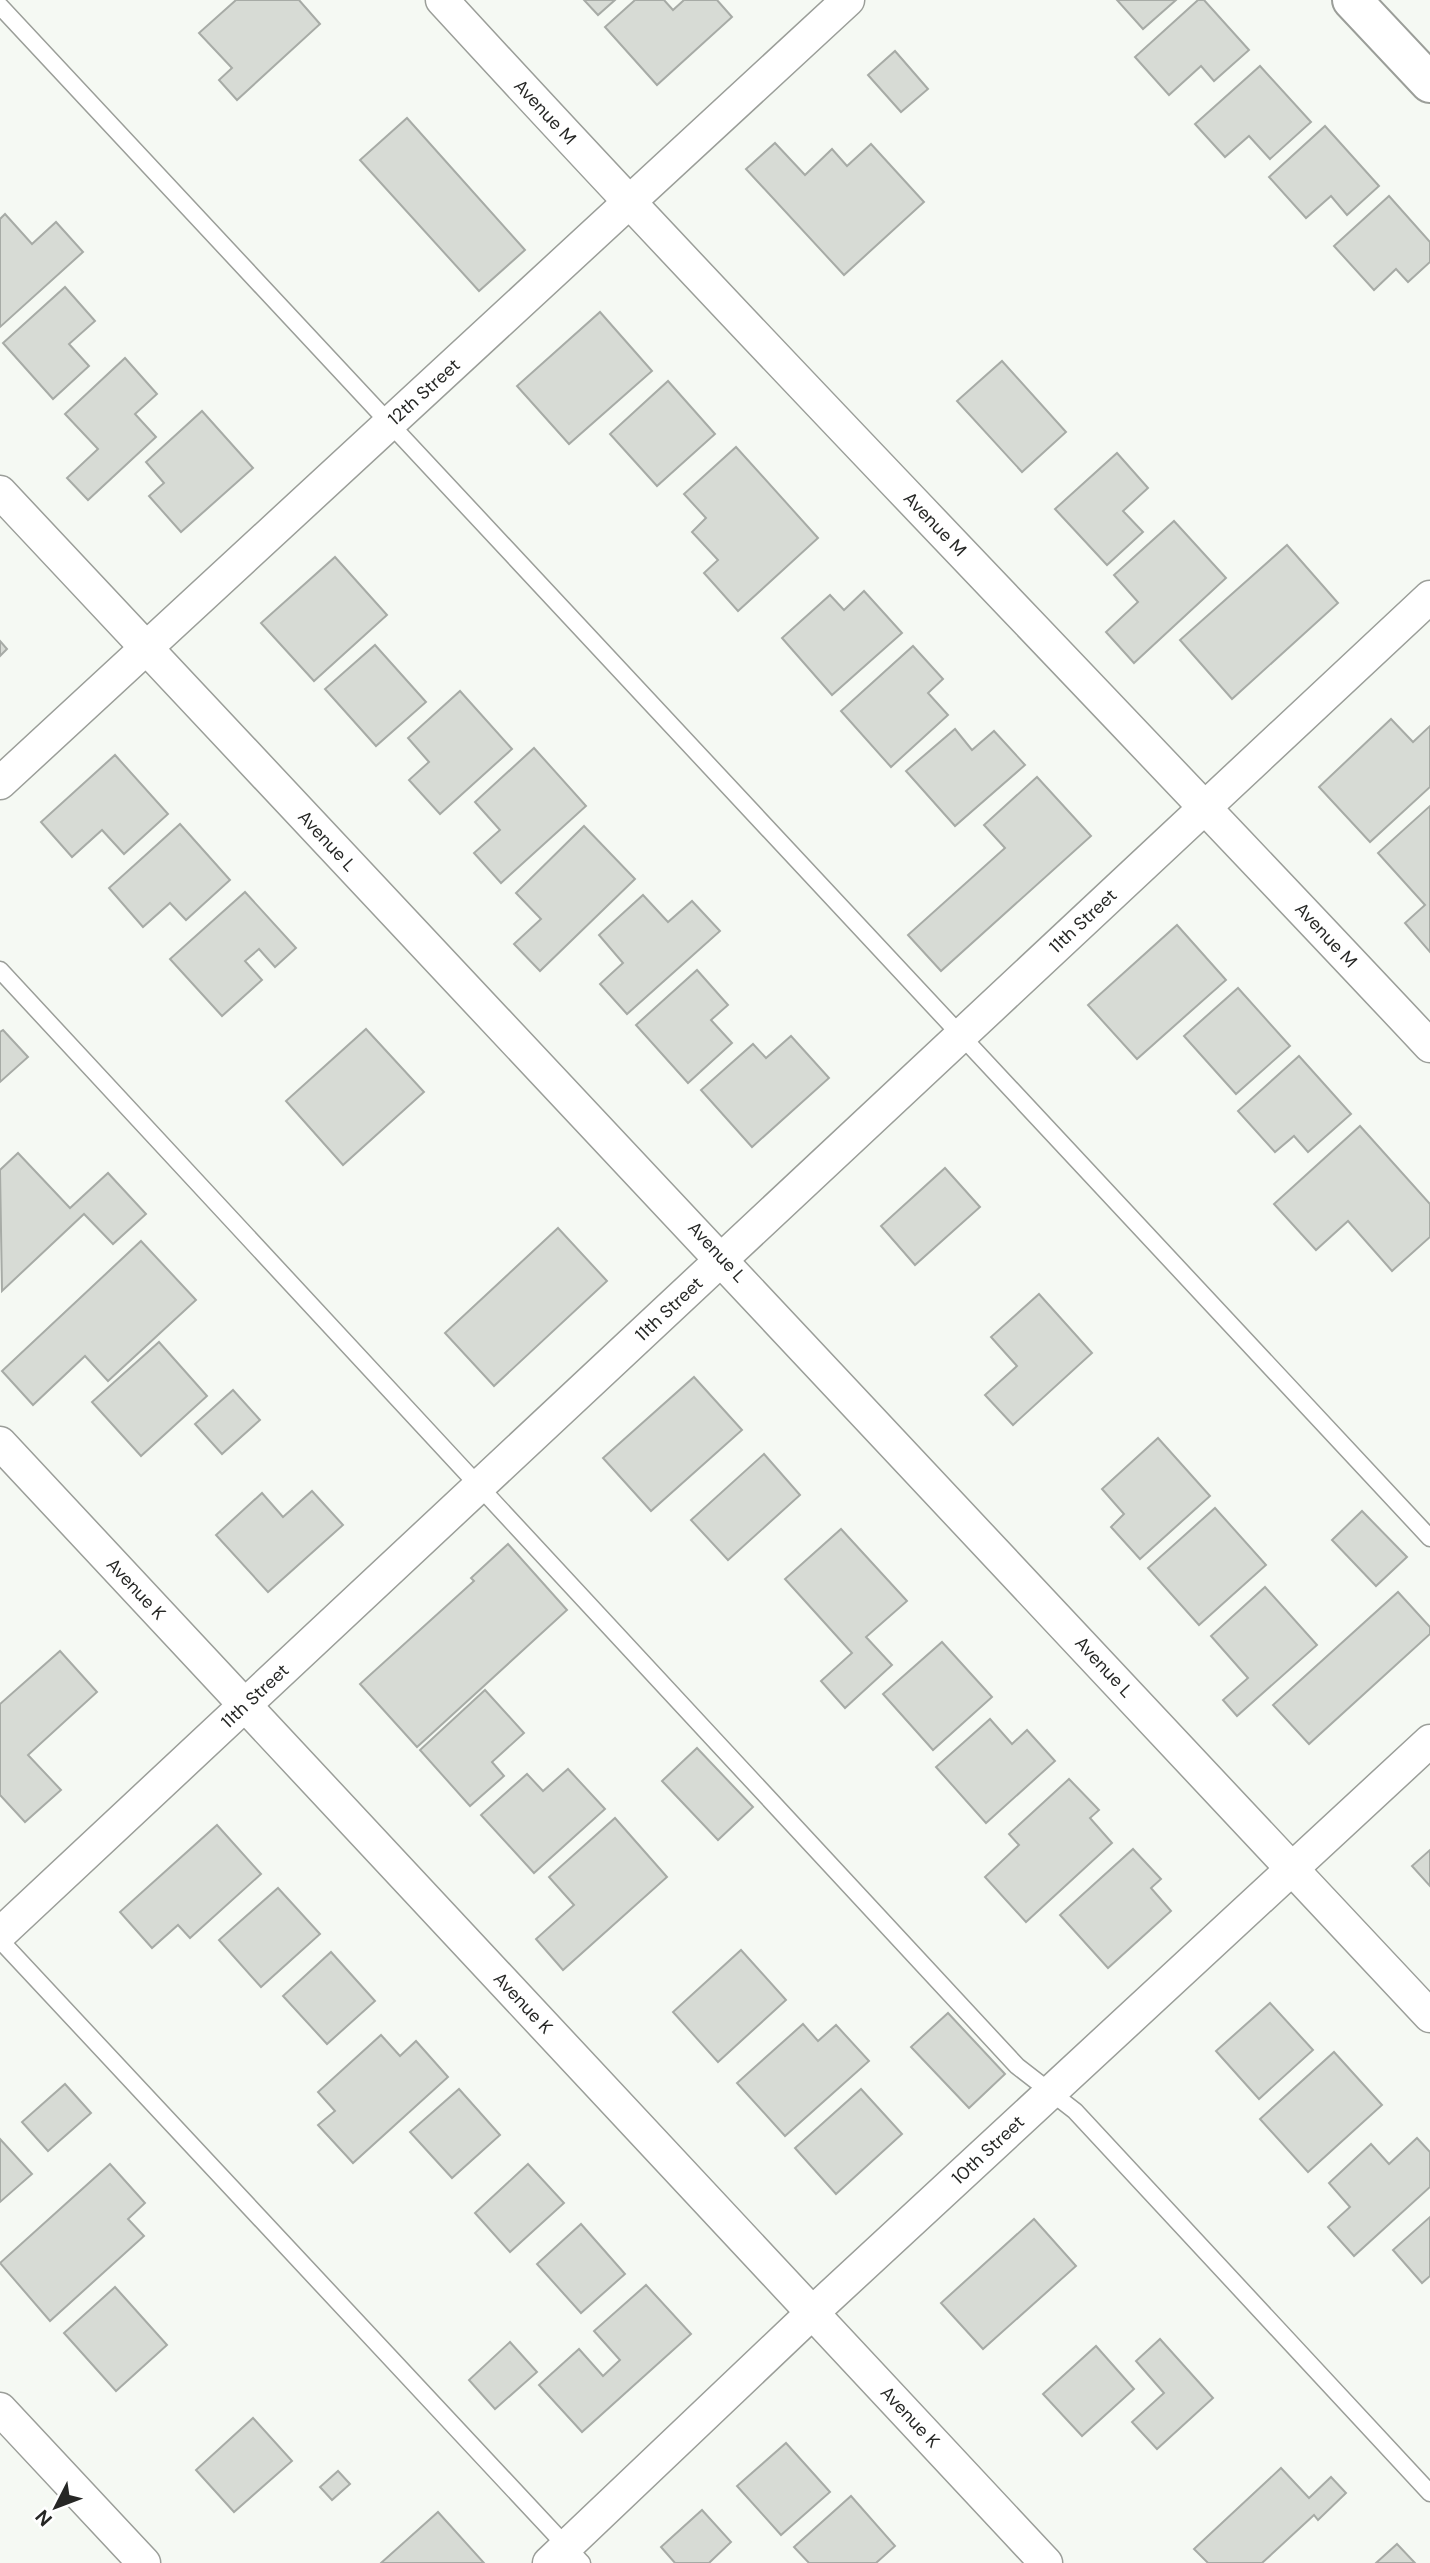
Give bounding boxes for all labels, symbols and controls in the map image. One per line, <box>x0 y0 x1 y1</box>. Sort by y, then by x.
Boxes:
street label: Avenue M <box>509 74 581 150</box>
street label: 12th Street <box>383 353 465 431</box>
street label: Avenue M <box>898 486 972 562</box>
street label: Avenue L <box>292 805 362 877</box>
street label: 11th Street <box>1044 883 1122 959</box>
street label: Avenue M <box>1290 897 1362 973</box>
street label: Avenue L <box>682 1216 752 1288</box>
street label: 11th Street <box>630 1271 708 1347</box>
street label: Avenue K <box>101 1553 171 1625</box>
street label: Avenue L <box>1069 1631 1139 1703</box>
street label: 11th Street <box>216 1658 294 1734</box>
street label: Avenue K <box>488 1967 558 2039</box>
street label: 10th Street <box>946 2110 1030 2190</box>
street label: Avenue K <box>875 2381 945 2453</box>
north arrow <box>21 2472 91 2542</box>
text: N <box>30 2505 58 2532</box>

